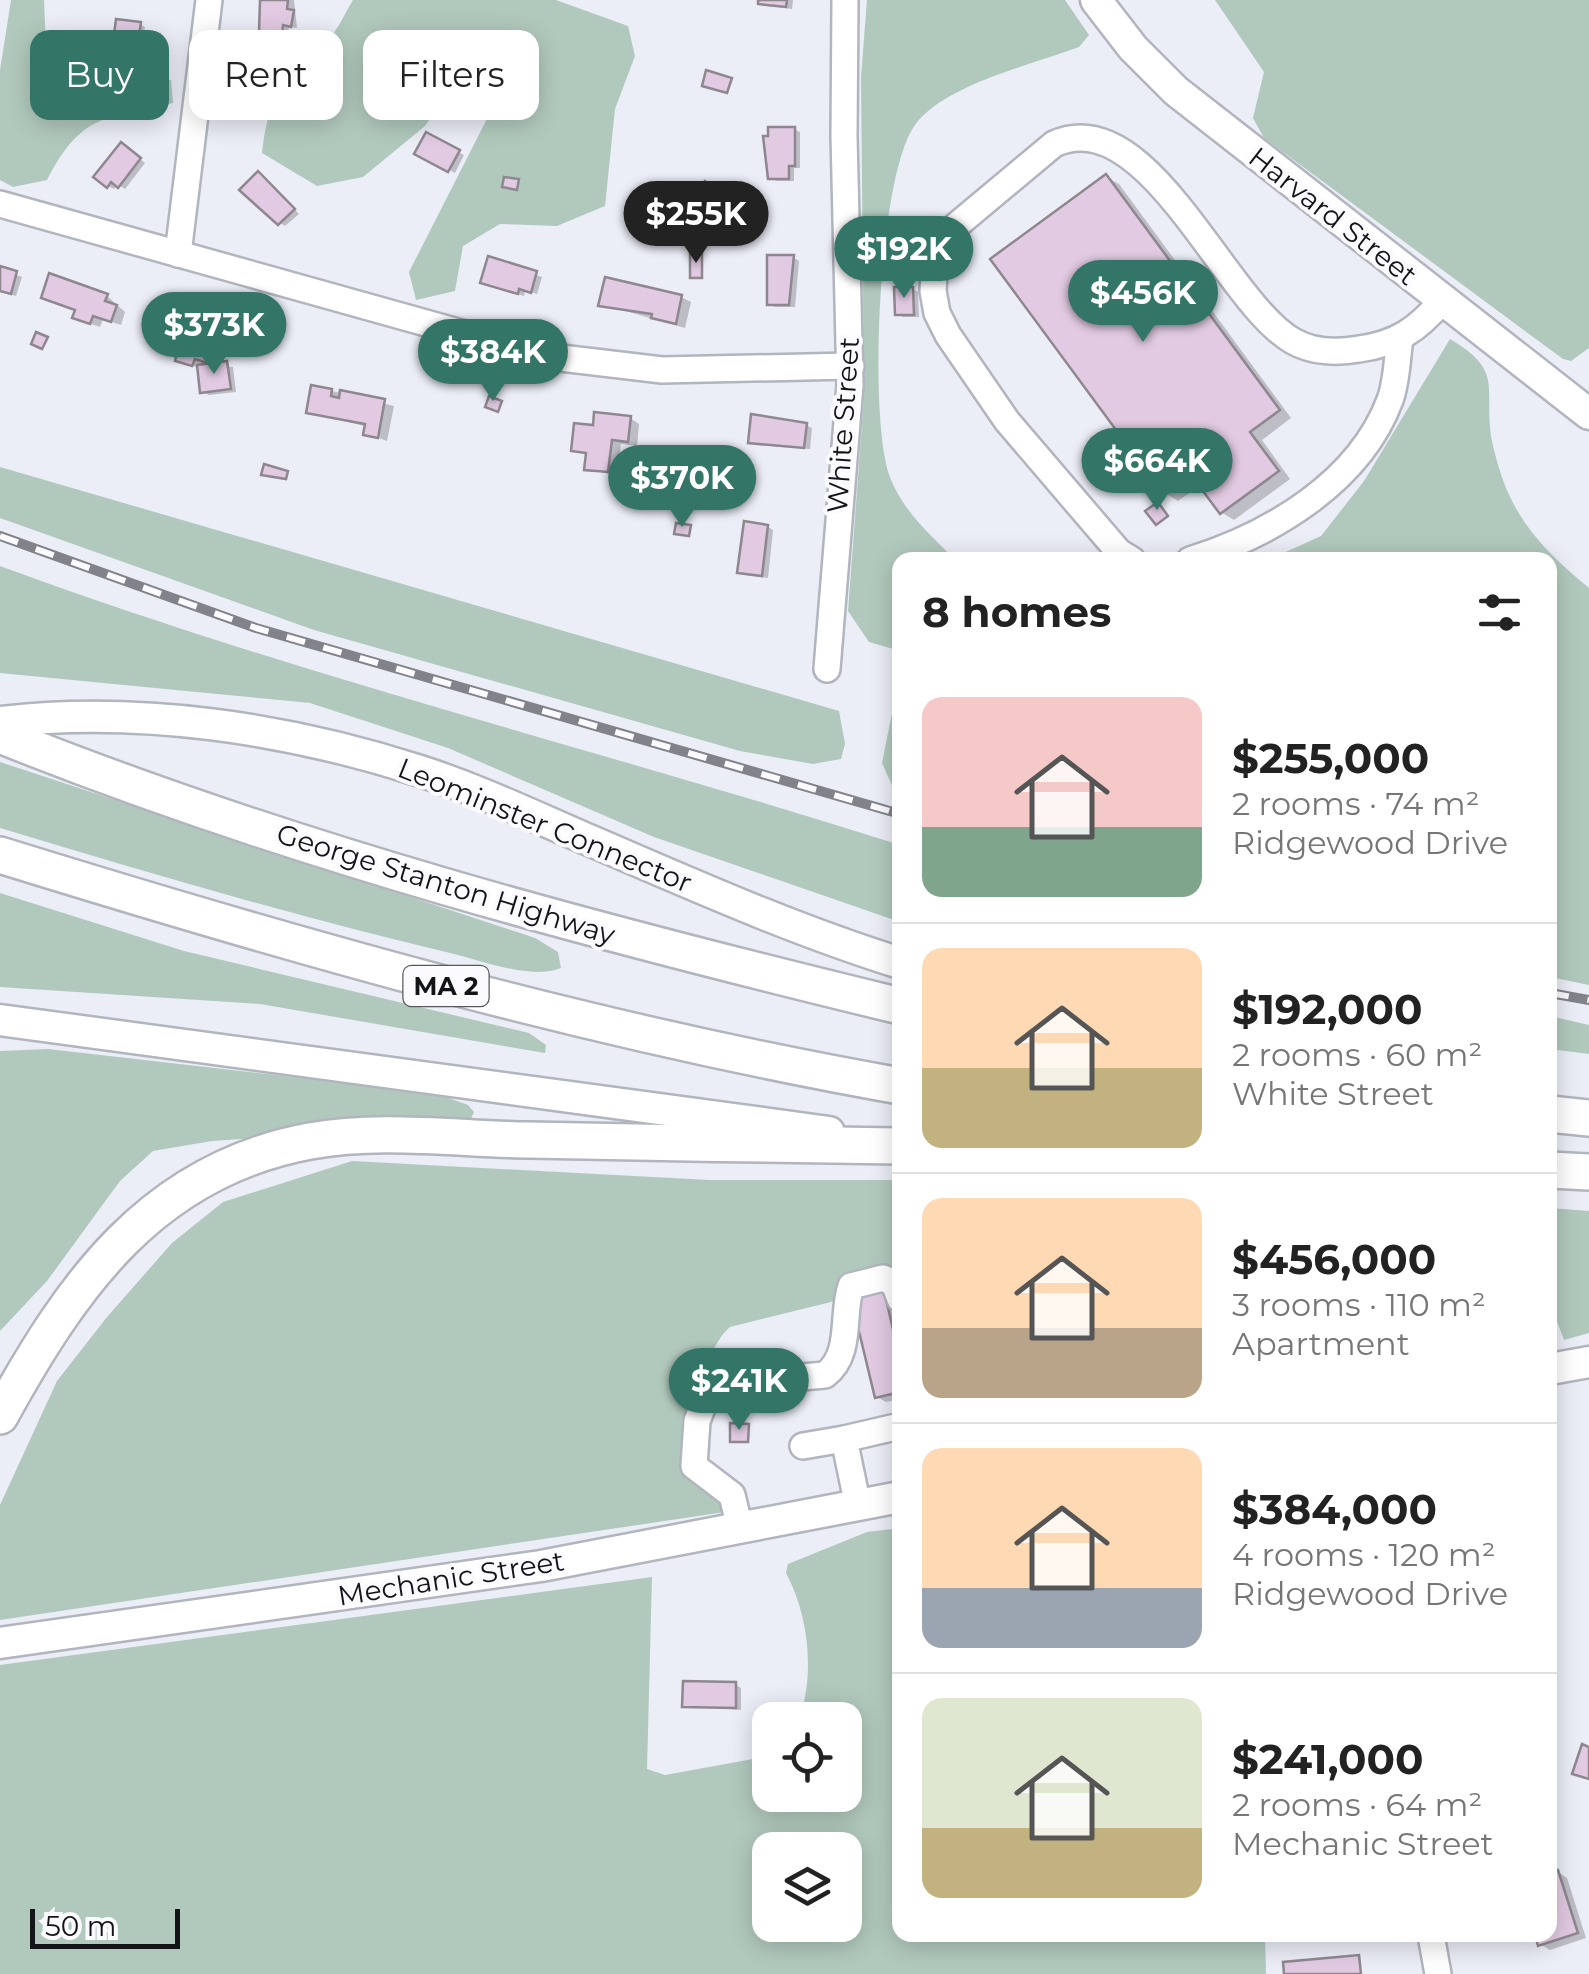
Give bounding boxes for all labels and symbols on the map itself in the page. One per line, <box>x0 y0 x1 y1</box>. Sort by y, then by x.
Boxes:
street label: Harvard Street <box>1242 140 1424 292</box>
pin: $255K <box>626 181 766 266</box>
pin: $192K <box>834 216 974 301</box>
pin: $456K <box>1073 260 1213 345</box>
pin: $373K <box>144 292 284 377</box>
pin: $384K <box>423 319 563 404</box>
street label: White Street <box>820 336 866 514</box>
pin: $664K <box>1087 428 1227 513</box>
pin: $370K <box>612 445 752 530</box>
street label: Leominster Connector <box>393 750 697 900</box>
street label: George Stanton Highway <box>273 816 620 952</box>
road number: MA 2 <box>404 966 488 1006</box>
pin: $241K <box>669 1348 809 1433</box>
street label: Mechanic Street <box>335 1543 567 1613</box>
scale bar <box>30 1904 180 1948</box>

